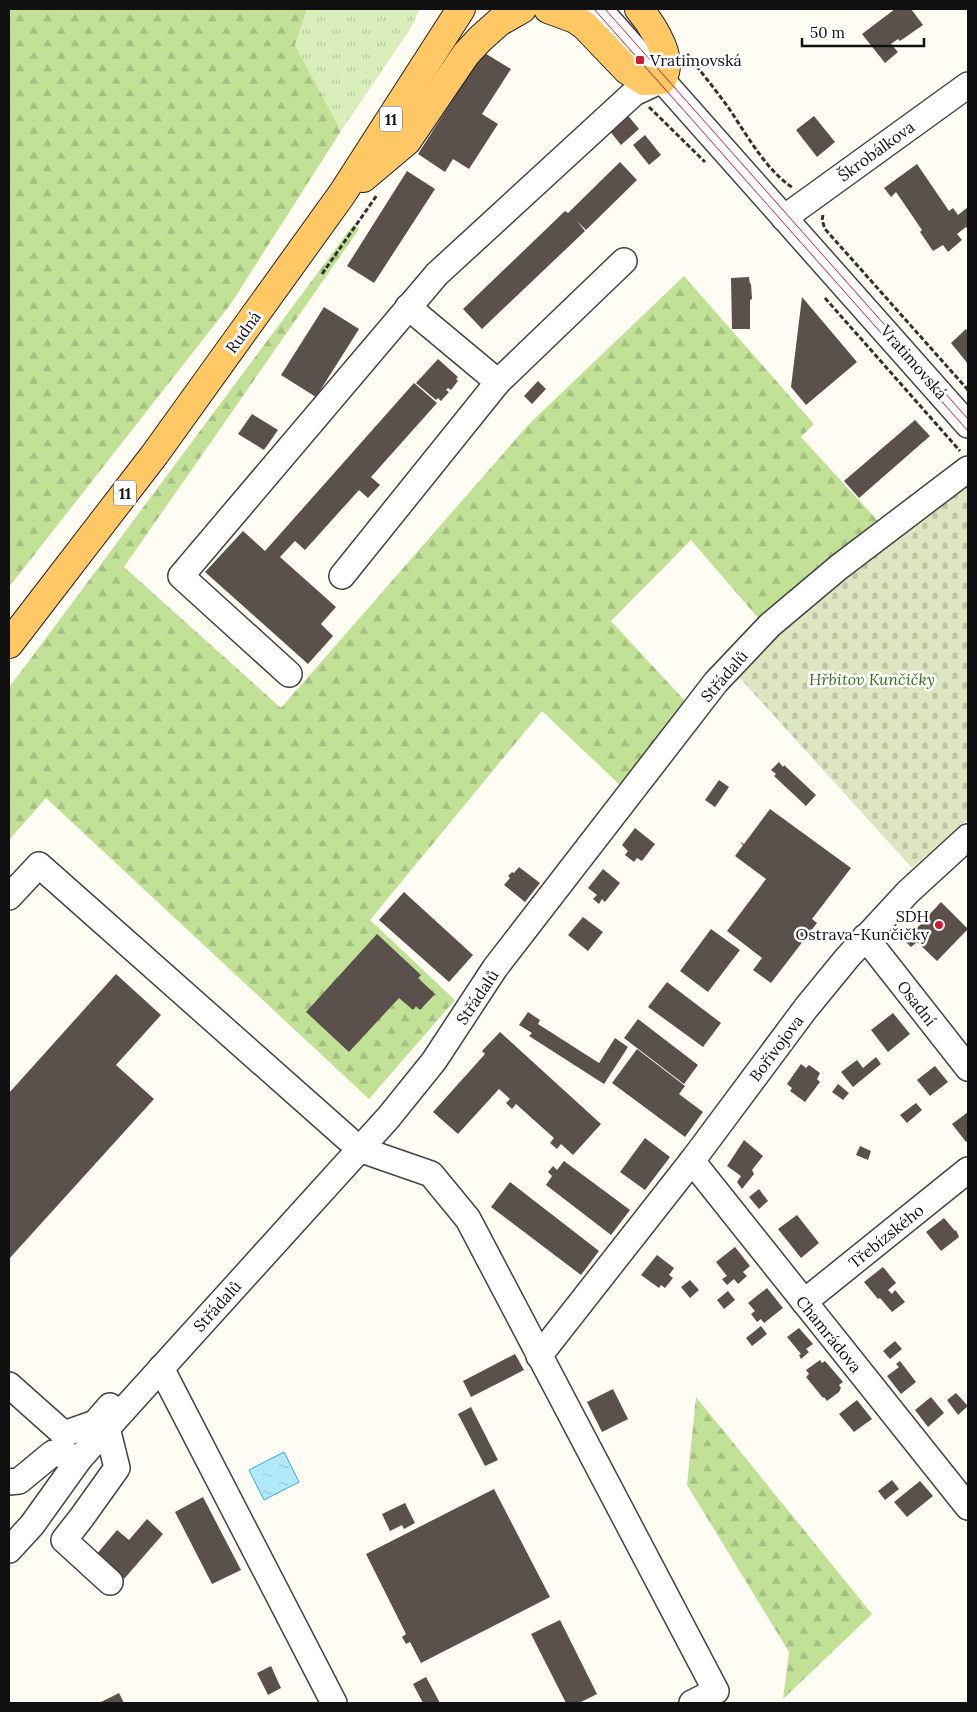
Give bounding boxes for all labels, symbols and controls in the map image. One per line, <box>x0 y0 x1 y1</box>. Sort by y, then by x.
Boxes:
scale bar <box>802 15 924 47</box>
text: 50 m <box>810 23 845 42</box>
place label: Vratimovská <box>649 50 742 70</box>
marker: Vratimovská <box>634 54 646 66</box>
road number: 11 <box>380 106 402 132</box>
street label: Škrobálkova <box>834 117 918 185</box>
street label: Rudná <box>221 307 265 357</box>
street label: Vratimovská <box>876 320 952 403</box>
road number: 11 <box>114 480 136 506</box>
street label: Střádalů <box>696 646 752 706</box>
park label: Hřbitov Kunčičky <box>809 669 935 689</box>
place label: SDH Ostrava-Kunčičky <box>795 906 930 944</box>
marker: SDH Ostrava-Kunčičky <box>933 919 945 931</box>
street label: Střádalů <box>451 965 503 1028</box>
street label: Osadní <box>893 976 941 1030</box>
street label: Bořivojova <box>745 1011 807 1085</box>
street label: Třebízského <box>844 1200 928 1272</box>
street label: Střádalů <box>189 1276 245 1336</box>
street label: Chamrádova <box>792 1291 866 1377</box>

